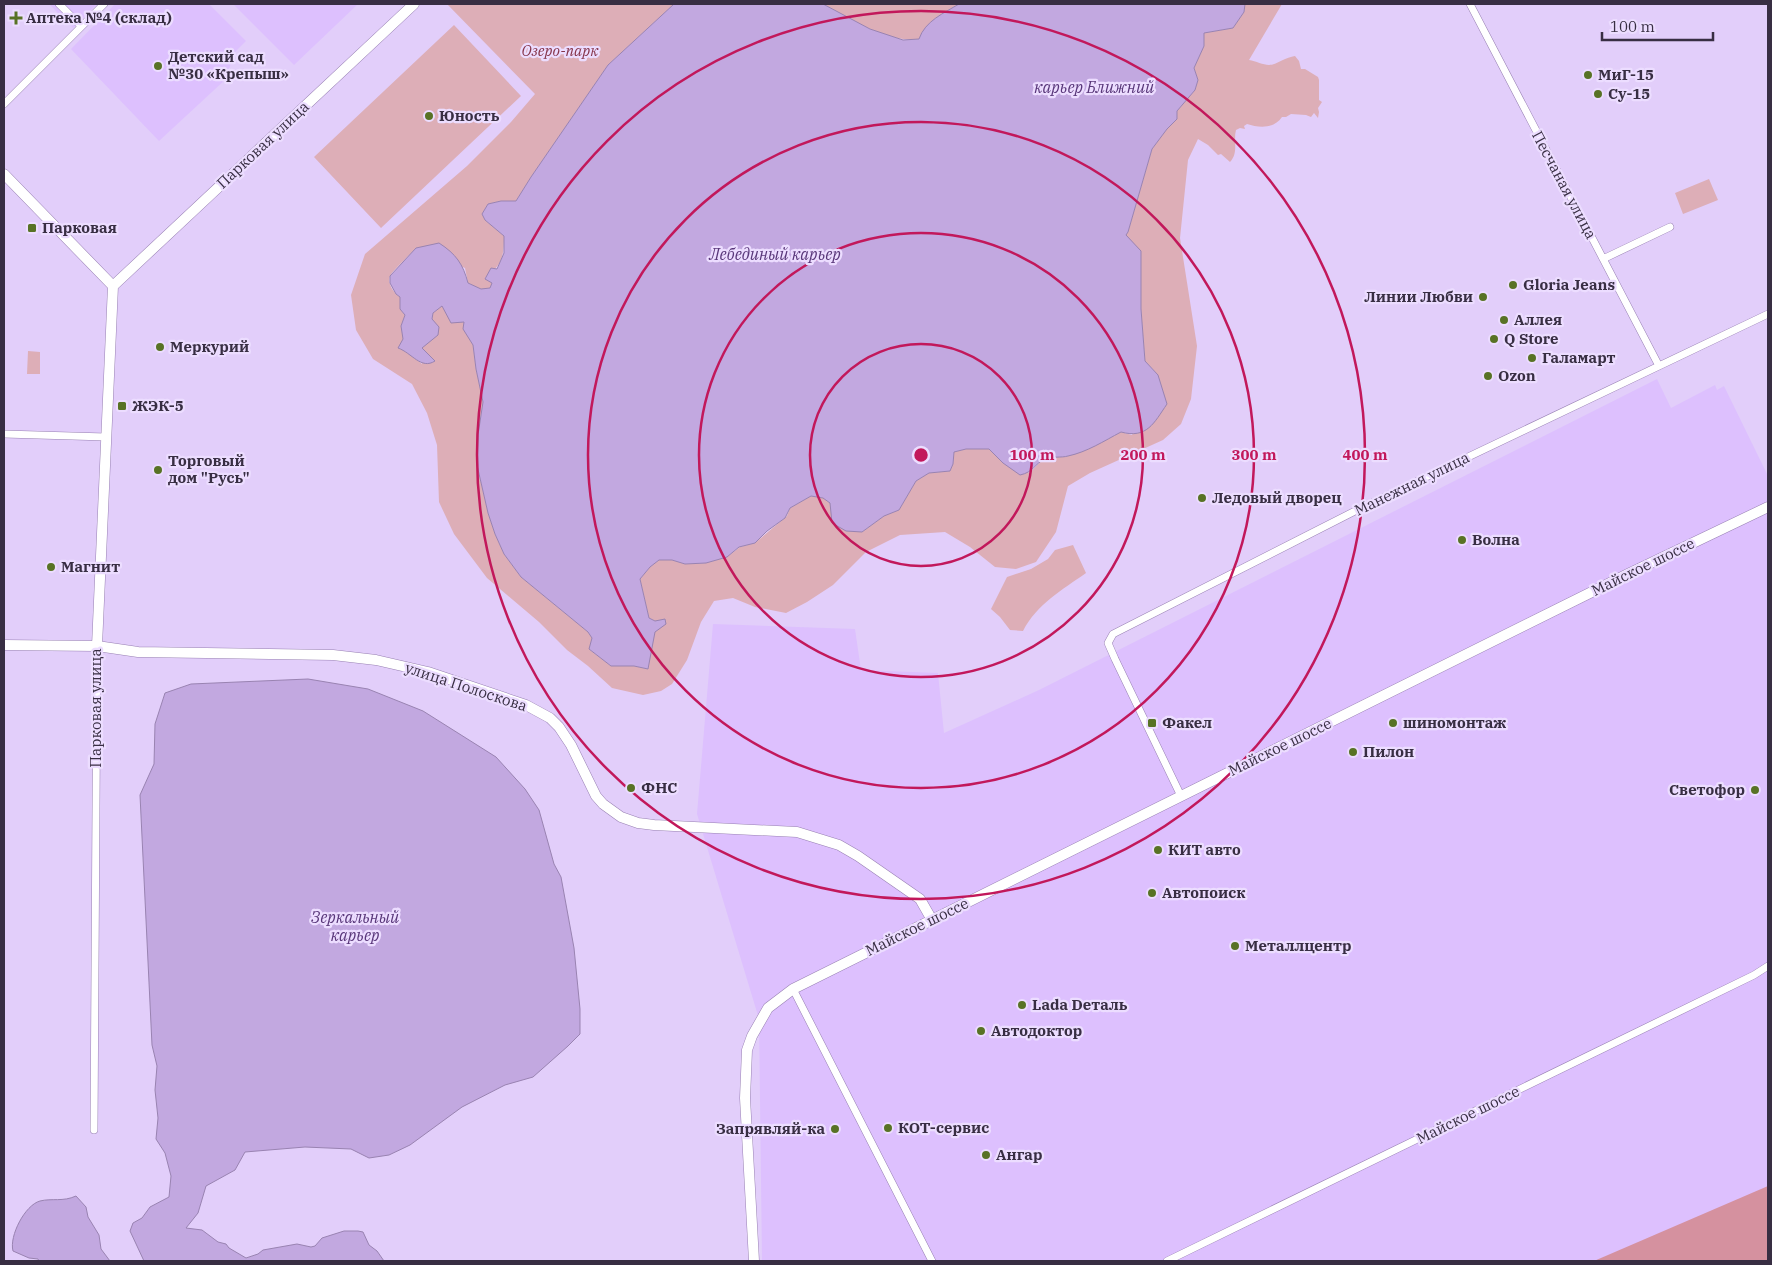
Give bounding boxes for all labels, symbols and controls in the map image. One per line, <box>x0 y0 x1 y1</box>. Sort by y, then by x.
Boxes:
place label: Аптека №4 (склад) <box>26 8 172 27</box>
scale bar <box>1602 10 1713 42</box>
marker: Аптека №4 (склад) <box>10 12 22 24</box>
text: 100 m <box>1610 17 1655 36</box>
park label: Озеро-парк <box>521 41 599 60</box>
place label: Детский сад №30 «Крепыш» <box>168 47 289 83</box>
marker: Детский сад №30 «Крепыш» <box>152 60 164 72</box>
place label: МиГ-15 <box>1598 65 1654 84</box>
marker: МиГ-15 <box>1582 69 1594 81</box>
water label: карьер Ближний <box>1034 77 1154 97</box>
place label: Су-15 <box>1608 84 1650 103</box>
marker: Су-15 <box>1592 88 1604 100</box>
street label: Парковая улица <box>213 97 313 192</box>
place label: Юность <box>439 106 500 125</box>
marker: Юность <box>423 110 435 122</box>
street label: Песчаная улица <box>1528 127 1601 242</box>
place label: Парковая <box>42 218 117 237</box>
marker: Парковая <box>26 222 38 234</box>
water label: Лебединый карьер <box>708 244 841 264</box>
place label: Gloria Jeans <box>1523 275 1615 294</box>
marker: Gloria Jeans <box>1507 279 1519 291</box>
place label: Линии Любви <box>1364 287 1473 306</box>
marker: Линии Любви <box>1477 291 1489 303</box>
place label: Аллея <box>1514 310 1562 329</box>
marker: Аллея <box>1498 314 1510 326</box>
place label: Q Store <box>1504 329 1559 348</box>
marker: Q Store <box>1488 333 1500 345</box>
place label: Меркурий <box>170 337 249 356</box>
marker: Меркурий <box>154 341 166 353</box>
place label: Галамарт <box>1542 348 1616 367</box>
marker: Галамарт <box>1526 352 1538 364</box>
place label: Ozon <box>1498 366 1536 385</box>
marker: Ozon <box>1482 370 1494 382</box>
place label: ЖЭК-5 <box>132 396 184 415</box>
marker: ЖЭК-5 <box>116 400 128 412</box>
text: 100 m <box>1009 445 1055 464</box>
text: 200 m <box>1120 445 1166 464</box>
text: 300 m <box>1231 445 1277 464</box>
text: 400 m <box>1342 445 1388 464</box>
centre of rings <box>912 446 930 464</box>
street label: Манежная улица <box>1351 447 1472 520</box>
place label: Торговый дом "Русь" <box>168 451 250 487</box>
marker: Торговый дом "Русь" <box>152 464 164 476</box>
place label: Ледовый дворец <box>1212 488 1342 507</box>
marker: Ледовый дворец <box>1196 492 1208 504</box>
place label: Волна <box>1472 530 1520 549</box>
street label: Майское шоссе <box>1588 533 1698 600</box>
marker: Волна <box>1456 534 1468 546</box>
place label: Магнит <box>61 557 120 576</box>
marker: Магнит <box>45 561 57 573</box>
street label: Парковая улица <box>86 648 105 768</box>
street label: улица Полоскова <box>403 658 530 715</box>
place label: Факел <box>1162 713 1212 732</box>
street label: Майское шоссе <box>1225 713 1335 780</box>
place label: шиномонтаж <box>1403 713 1506 732</box>
marker: Факел <box>1146 717 1158 729</box>
marker: шиномонтаж <box>1387 717 1399 729</box>
place label: Пилон <box>1363 742 1414 761</box>
marker: Пилон <box>1347 746 1359 758</box>
place label: ФНС <box>641 778 677 797</box>
place label: Светофор <box>1669 780 1745 799</box>
marker: ФНС <box>625 782 637 794</box>
marker: Светофор <box>1749 784 1761 796</box>
place label: КИТ авто <box>1168 840 1241 859</box>
marker: КИТ авто <box>1152 844 1164 856</box>
place label: Автопоиск <box>1162 883 1245 902</box>
marker: Автопоиск <box>1146 887 1158 899</box>
street label: Майское шоссе <box>862 893 972 960</box>
water label: Зеркальный карьер <box>311 907 399 945</box>
place label: Металлцентр <box>1245 936 1352 955</box>
marker: Металлцентр <box>1229 940 1241 952</box>
place label: Lada Dеталь <box>1032 995 1128 1014</box>
marker: Lada Dеталь <box>1016 999 1028 1011</box>
place label: Автодоктор <box>991 1021 1082 1040</box>
marker: Автодоктор <box>975 1025 987 1037</box>
street label: Майское шоссе <box>1413 1081 1523 1148</box>
place label: КОТ-сервис <box>898 1118 989 1137</box>
place label: Запрявляй-ка <box>716 1119 825 1138</box>
marker: КОТ-сервис <box>882 1122 894 1134</box>
marker: Запрявляй-ка <box>829 1123 841 1135</box>
place label: Ангар <box>996 1145 1042 1164</box>
marker: Ангар <box>980 1149 992 1161</box>

